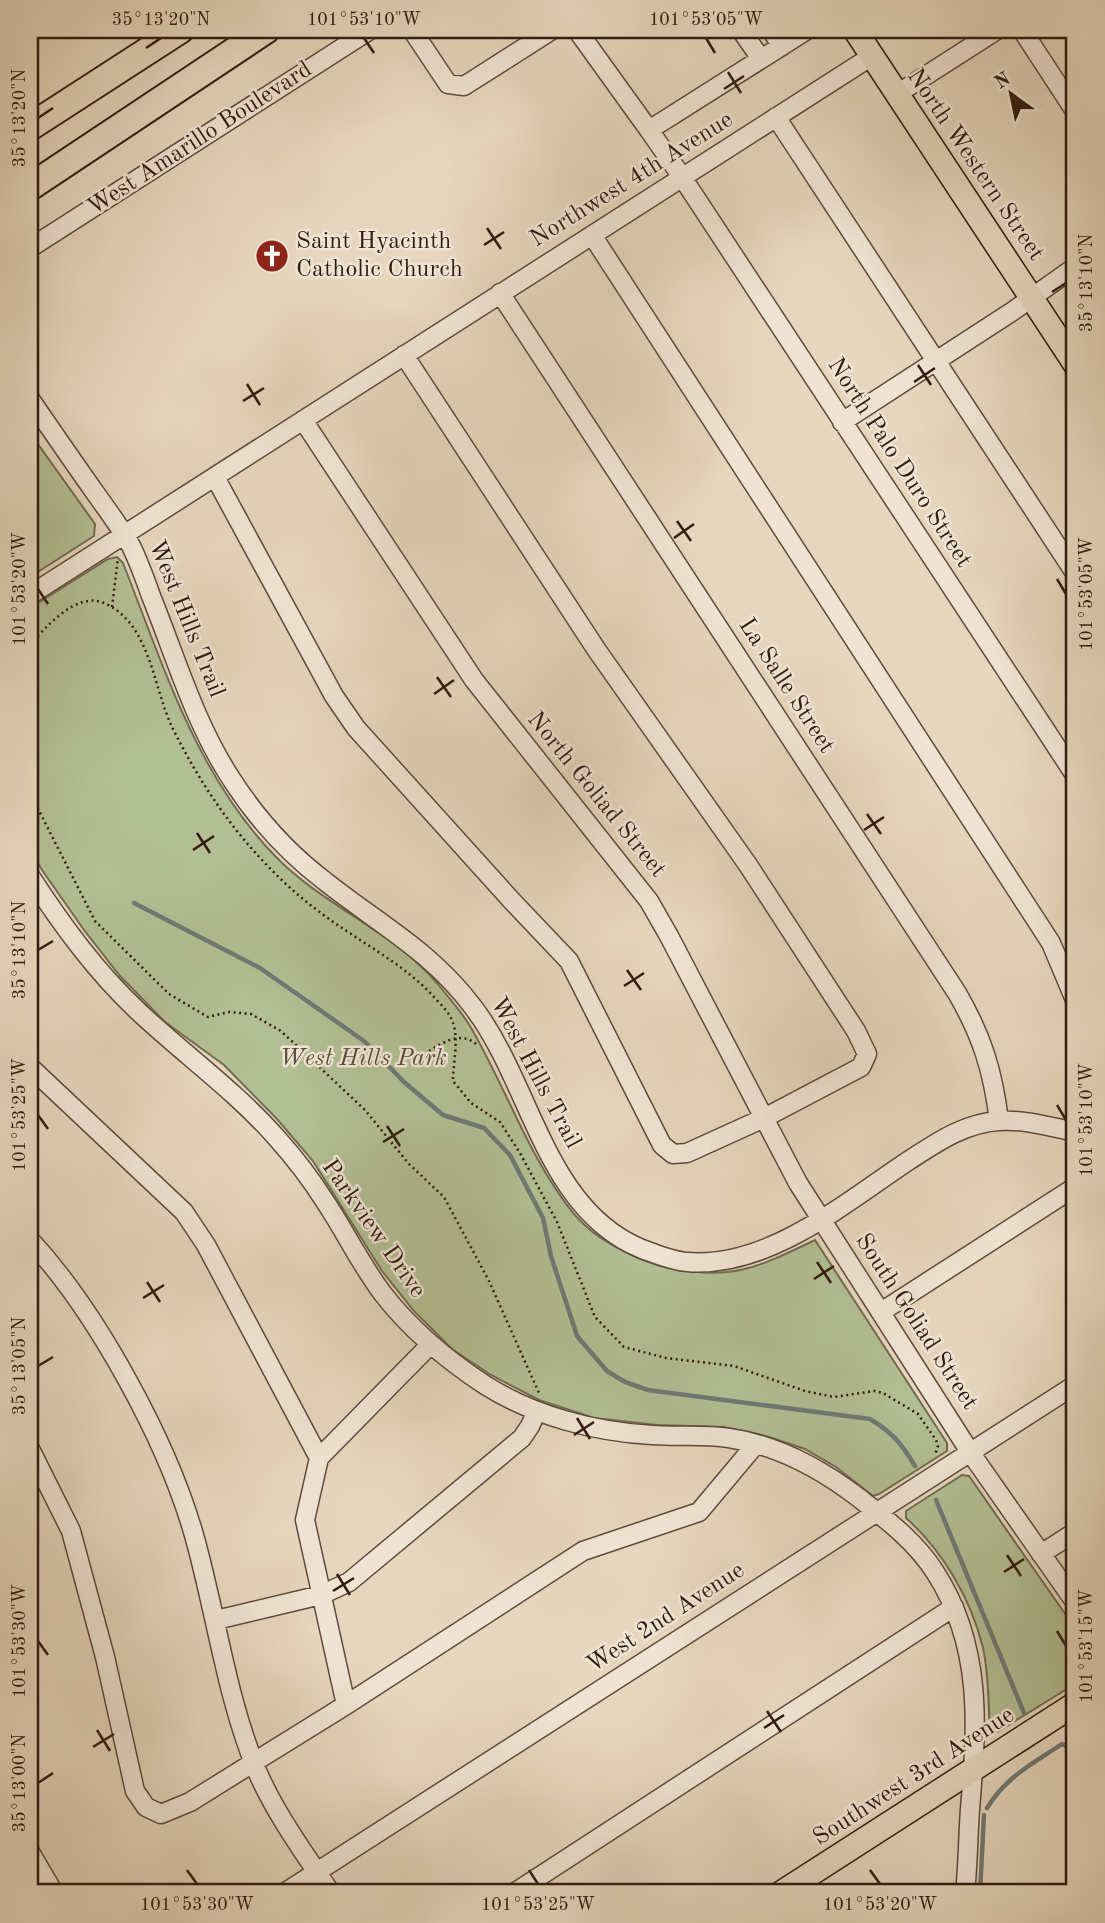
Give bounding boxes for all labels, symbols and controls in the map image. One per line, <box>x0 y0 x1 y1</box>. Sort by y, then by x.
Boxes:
text: 35°13'20"N <box>112 11 210 29</box>
text: 101°53'10"W <box>307 11 421 29</box>
text: 101°53'05"W <box>649 11 763 29</box>
street label: West Amarillo Boulevard <box>84 58 316 220</box>
north arrow <box>976 60 1046 130</box>
street label: North Western Street <box>900 63 1050 267</box>
text: 35°13'20"N <box>11 69 29 167</box>
street label: Northwest 4th Avenue <box>526 108 738 252</box>
place label: Saint Hyacinth Catholic Church <box>296 230 463 282</box>
text: 35°13'10"N <box>1078 234 1096 332</box>
church icon: Saint Hyacinth Catholic Church <box>253 237 291 275</box>
street label: North Palo Duro Street <box>822 354 976 572</box>
text: 101°53'20"W <box>11 532 29 646</box>
street label: West Hills Trail <box>144 537 228 701</box>
text: 101°53'05"W <box>1078 537 1096 651</box>
street label: La Salle Street <box>734 614 838 758</box>
street label: North Goliad Street <box>522 708 670 882</box>
text: 35°13'10"N <box>11 901 29 999</box>
street label: West Hills Trail <box>485 994 585 1152</box>
park label: West Hills Park <box>279 1047 447 1071</box>
text: 101°53'25"W <box>11 1058 29 1172</box>
text: 101°53'10"W <box>1078 1063 1096 1177</box>
street label: Parkview Drive <box>317 1155 429 1303</box>
street label: South Goliad Street <box>850 1230 982 1414</box>
text: 35°13'05"N <box>11 1317 29 1415</box>
street label: West 2nd Avenue <box>583 1558 749 1678</box>
text: 101°53'30"W <box>11 1584 29 1698</box>
text: 101°53'15"W <box>1078 1589 1096 1703</box>
street label: Southwest 3rd Avenue <box>809 1703 1019 1851</box>
text: 35°13'00"N <box>11 1734 29 1832</box>
text: 101°53'30"W <box>140 1896 254 1914</box>
text: 101°53'25"W <box>481 1896 595 1914</box>
text: 101°53'20"W <box>823 1896 937 1914</box>

